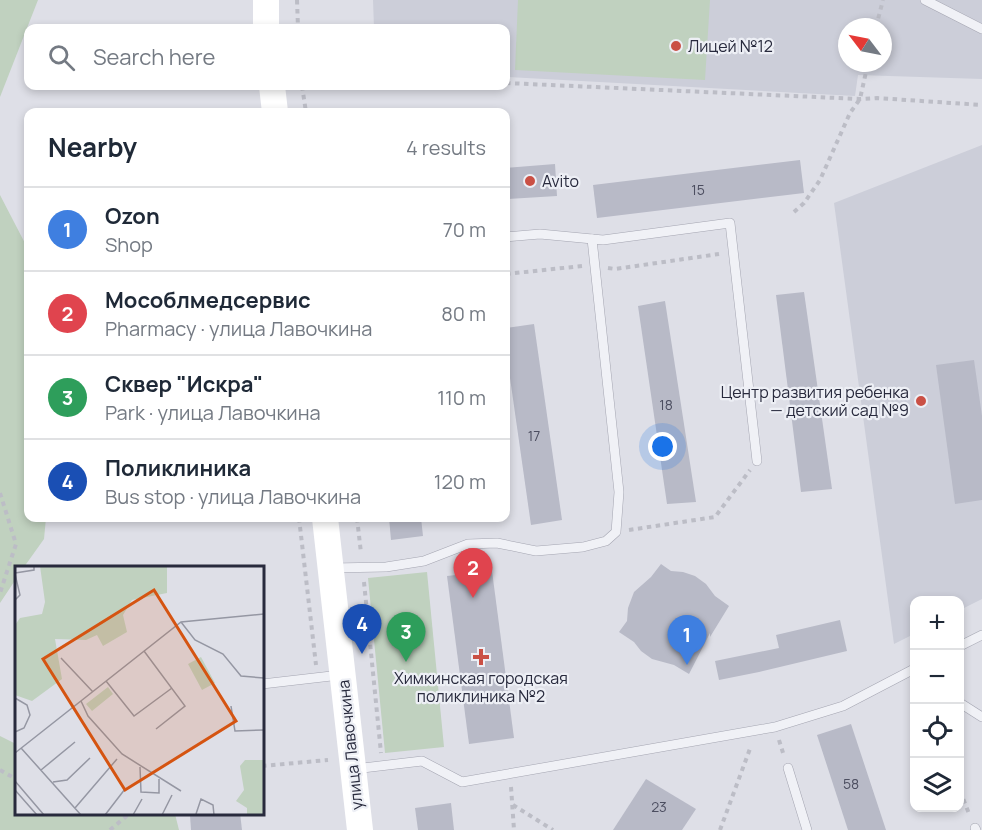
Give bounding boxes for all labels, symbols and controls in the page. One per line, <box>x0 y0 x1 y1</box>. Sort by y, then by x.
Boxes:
north arrow <box>838 18 892 72</box>
search box <box>24 24 510 90</box>
place label: Лицей №12 <box>688 35 773 57</box>
marker: Лицей №12 <box>669 39 683 53</box>
icon: search <box>45 41 78 74</box>
text: Search here <box>93 42 215 72</box>
text: Nearby <box>48 129 137 165</box>
text: 4 results <box>406 134 486 161</box>
place label: Avito <box>542 170 579 192</box>
marker: Avito <box>523 174 537 188</box>
house number: 15 <box>691 180 705 199</box>
text: Ozon <box>105 201 160 231</box>
text: 1 <box>63 216 72 243</box>
text: 70 m <box>443 216 486 243</box>
text: Shop <box>105 231 153 258</box>
text: Мособлмедсервис <box>105 285 311 315</box>
text: 2 <box>62 300 73 327</box>
text: 80 m <box>441 300 486 327</box>
text: Pharmacy · улица Лавочкина <box>105 315 372 342</box>
text: Сквер "Искра" <box>105 369 263 399</box>
place label: Центр развития ребенка — детский сад №9 <box>721 381 909 421</box>
text: 3 <box>62 384 73 411</box>
text: 110 m <box>437 384 486 411</box>
marker: Центр развития ребенка — детский сад №9 <box>914 394 928 408</box>
house number: 18 <box>659 395 673 414</box>
text: Park · улица Лавочкина <box>105 399 321 426</box>
house number: 17 <box>528 426 540 445</box>
your location <box>648 432 677 461</box>
text: Поликлиника <box>105 453 251 483</box>
text: 4 <box>61 468 74 495</box>
text: 120 m <box>434 468 486 495</box>
text: Bus stop · улица Лавочкина <box>105 483 361 510</box>
pin: 2 <box>454 548 492 598</box>
inset map <box>15 566 264 815</box>
map controls <box>910 596 964 812</box>
button: + <box>910 596 964 650</box>
pin: 4 <box>342 604 382 654</box>
pin: 3 <box>386 612 426 662</box>
pin: 1 <box>668 616 706 665</box>
marker: Химкинская городская поликлиника №2 <box>472 648 490 666</box>
button: − <box>910 650 964 704</box>
place label: Химкинская городская поликлиника №2 <box>394 667 568 707</box>
street label: улица Лавочкина <box>332 679 368 811</box>
button: locate <box>910 704 964 758</box>
button: layers <box>910 758 964 812</box>
house number: 58 <box>843 774 859 793</box>
house number: 23 <box>651 797 667 816</box>

